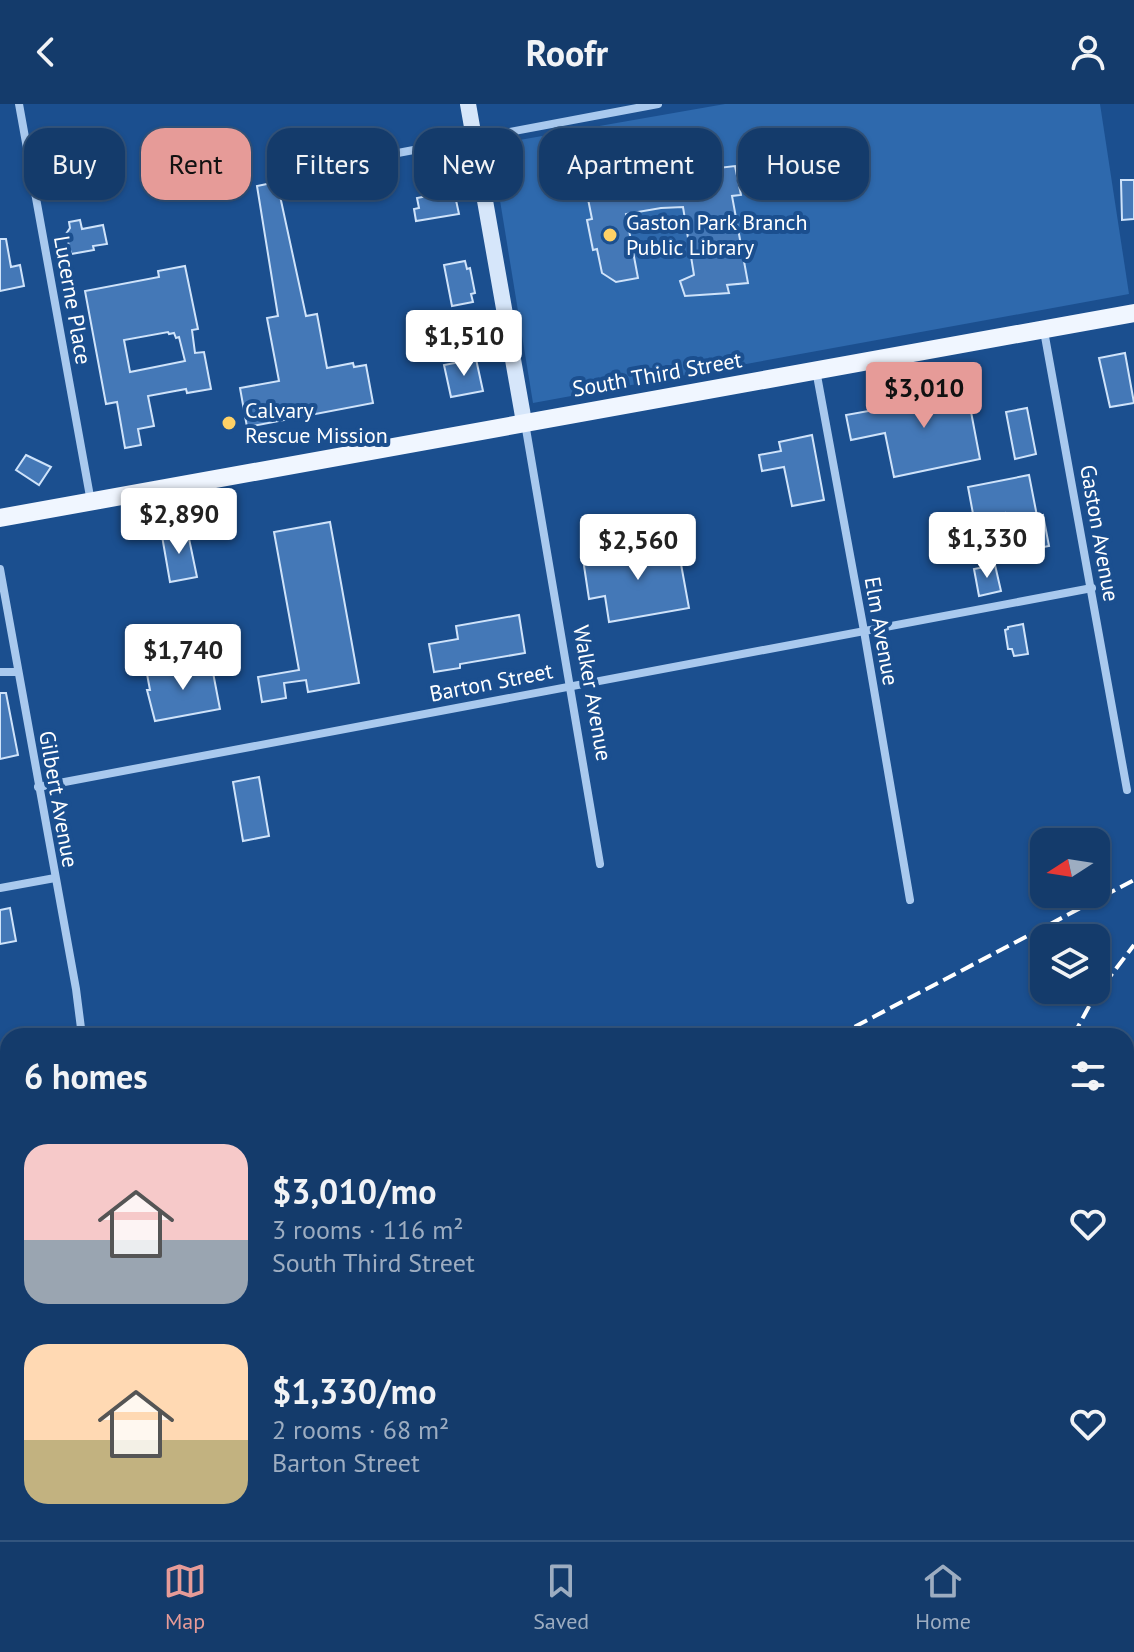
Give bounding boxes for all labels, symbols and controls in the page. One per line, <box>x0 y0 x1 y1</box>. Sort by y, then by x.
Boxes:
text: Roofr <box>526 29 608 76</box>
icon: back <box>24 30 68 74</box>
icon: person <box>1066 30 1110 74</box>
chip: Buy <box>24 128 125 200</box>
chip: Rent <box>141 128 251 200</box>
chip: Filters <box>267 128 398 200</box>
chip: New <box>414 128 523 200</box>
chip: Apartment <box>539 128 722 200</box>
chip: House <box>738 128 869 200</box>
place label: Gaston Park Branch Public Library <box>626 208 807 261</box>
marker: Gaston Park Branch Public Library <box>601 226 619 244</box>
street label: Lucerne Place <box>48 233 98 367</box>
pin: $1,510 <box>399 310 529 378</box>
text: $1,510 <box>424 319 504 352</box>
street label: South Third Street <box>570 345 744 403</box>
pin: $3,010 <box>859 362 989 430</box>
text: $3,010 <box>884 371 964 404</box>
place label: Calvary Rescue Mission <box>245 396 388 449</box>
marker: Calvary Rescue Mission <box>220 414 238 432</box>
street label: Gaston Avenue <box>1074 462 1126 604</box>
pin: $2,890 <box>114 488 244 556</box>
text: $2,890 <box>139 497 219 530</box>
pin: $1,330 <box>922 512 1052 580</box>
pin: $2,560 <box>573 514 703 582</box>
text: $1,330 <box>947 521 1027 554</box>
text: $2,560 <box>598 523 678 556</box>
street label: Elm Avenue <box>859 574 905 688</box>
street label: Walker Avenue <box>567 623 619 763</box>
pin: $1,740 <box>118 624 248 692</box>
text: $1,740 <box>143 633 223 666</box>
street label: Barton Street <box>427 656 556 708</box>
street label: Gilbert Avenue <box>33 728 85 870</box>
north arrow <box>1030 828 1110 908</box>
map controls <box>1030 828 1110 1004</box>
button: layers <box>1030 924 1110 1004</box>
text: 6 homes <box>24 1054 148 1098</box>
icon: filters <box>1066 1054 1110 1098</box>
text: $3,010/mo <box>272 1169 436 1213</box>
icon: home <box>88 1176 184 1272</box>
icon: heart <box>1066 1202 1110 1246</box>
text: 3 rooms · 116 m² <box>272 1213 464 1246</box>
text: South Third Street <box>272 1246 475 1279</box>
text: $1,330/mo <box>272 1369 436 1413</box>
icon: home <box>88 1376 184 1472</box>
icon: heart <box>1066 1402 1110 1446</box>
text: 2 rooms · 68 m² <box>272 1413 449 1446</box>
text: Barton Street <box>272 1446 420 1479</box>
tab: Map <box>163 1559 207 1635</box>
tab: Saved <box>533 1559 589 1635</box>
tab: Home <box>915 1559 971 1635</box>

